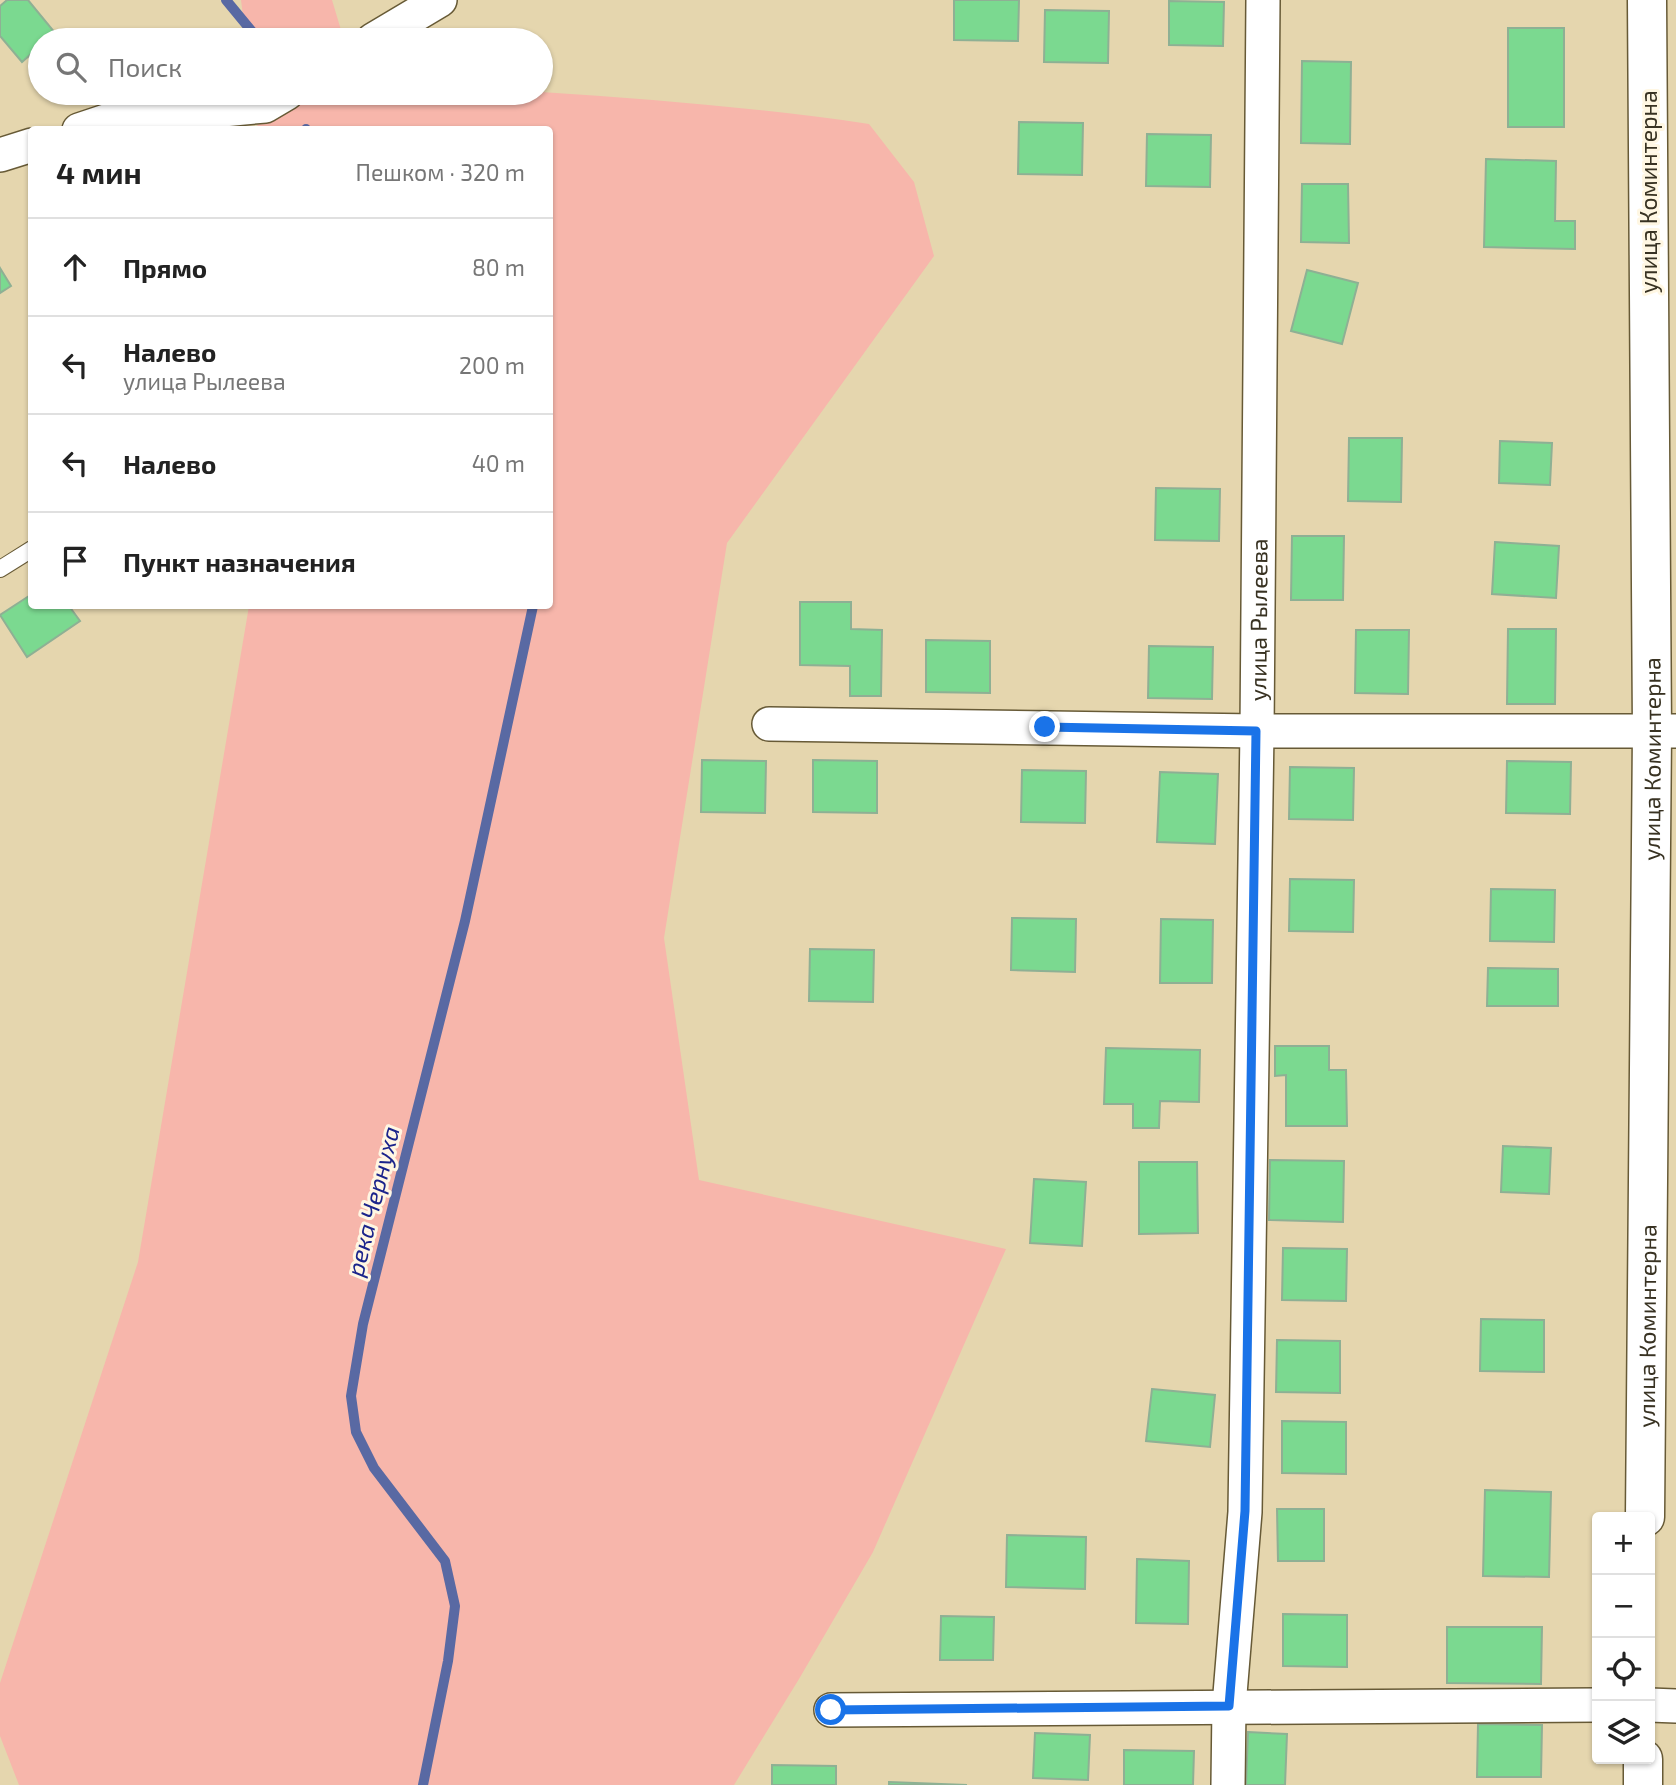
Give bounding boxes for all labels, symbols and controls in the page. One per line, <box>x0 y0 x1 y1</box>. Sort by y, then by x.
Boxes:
search box <box>28 28 553 105</box>
icon: search <box>52 48 90 86</box>
text: Поиск <box>108 51 182 82</box>
street label: улица Коминтерна <box>1634 90 1663 294</box>
text: 4 мин <box>56 154 142 190</box>
text: Пешком · 320 m <box>356 158 525 186</box>
icon: ahead <box>56 248 94 286</box>
text: Прямо <box>123 252 207 283</box>
text: 80 m <box>472 253 525 281</box>
text: Налево <box>123 336 216 367</box>
icon: left <box>56 346 94 384</box>
text: 200 m <box>459 351 525 379</box>
text: улица Рылеева <box>123 367 286 395</box>
icon: left <box>56 444 94 482</box>
text: Налево <box>123 448 216 479</box>
text: 40 m <box>472 449 525 477</box>
street label: улица Рылеева <box>1243 538 1273 701</box>
icon: arrive <box>56 542 94 580</box>
text: Пункт назначения <box>123 546 356 577</box>
street label: улица Коминтерна <box>1637 657 1666 861</box>
route end <box>1029 711 1060 742</box>
water label: река Чернуха <box>339 1123 405 1279</box>
street label: улица Коминтерна <box>1632 1224 1662 1428</box>
map controls <box>1592 1512 1655 1764</box>
button: + <box>1592 1512 1655 1575</box>
button: − <box>1592 1575 1655 1638</box>
button: locate <box>1592 1638 1655 1701</box>
route start <box>815 1694 846 1725</box>
button: layers <box>1592 1701 1655 1764</box>

